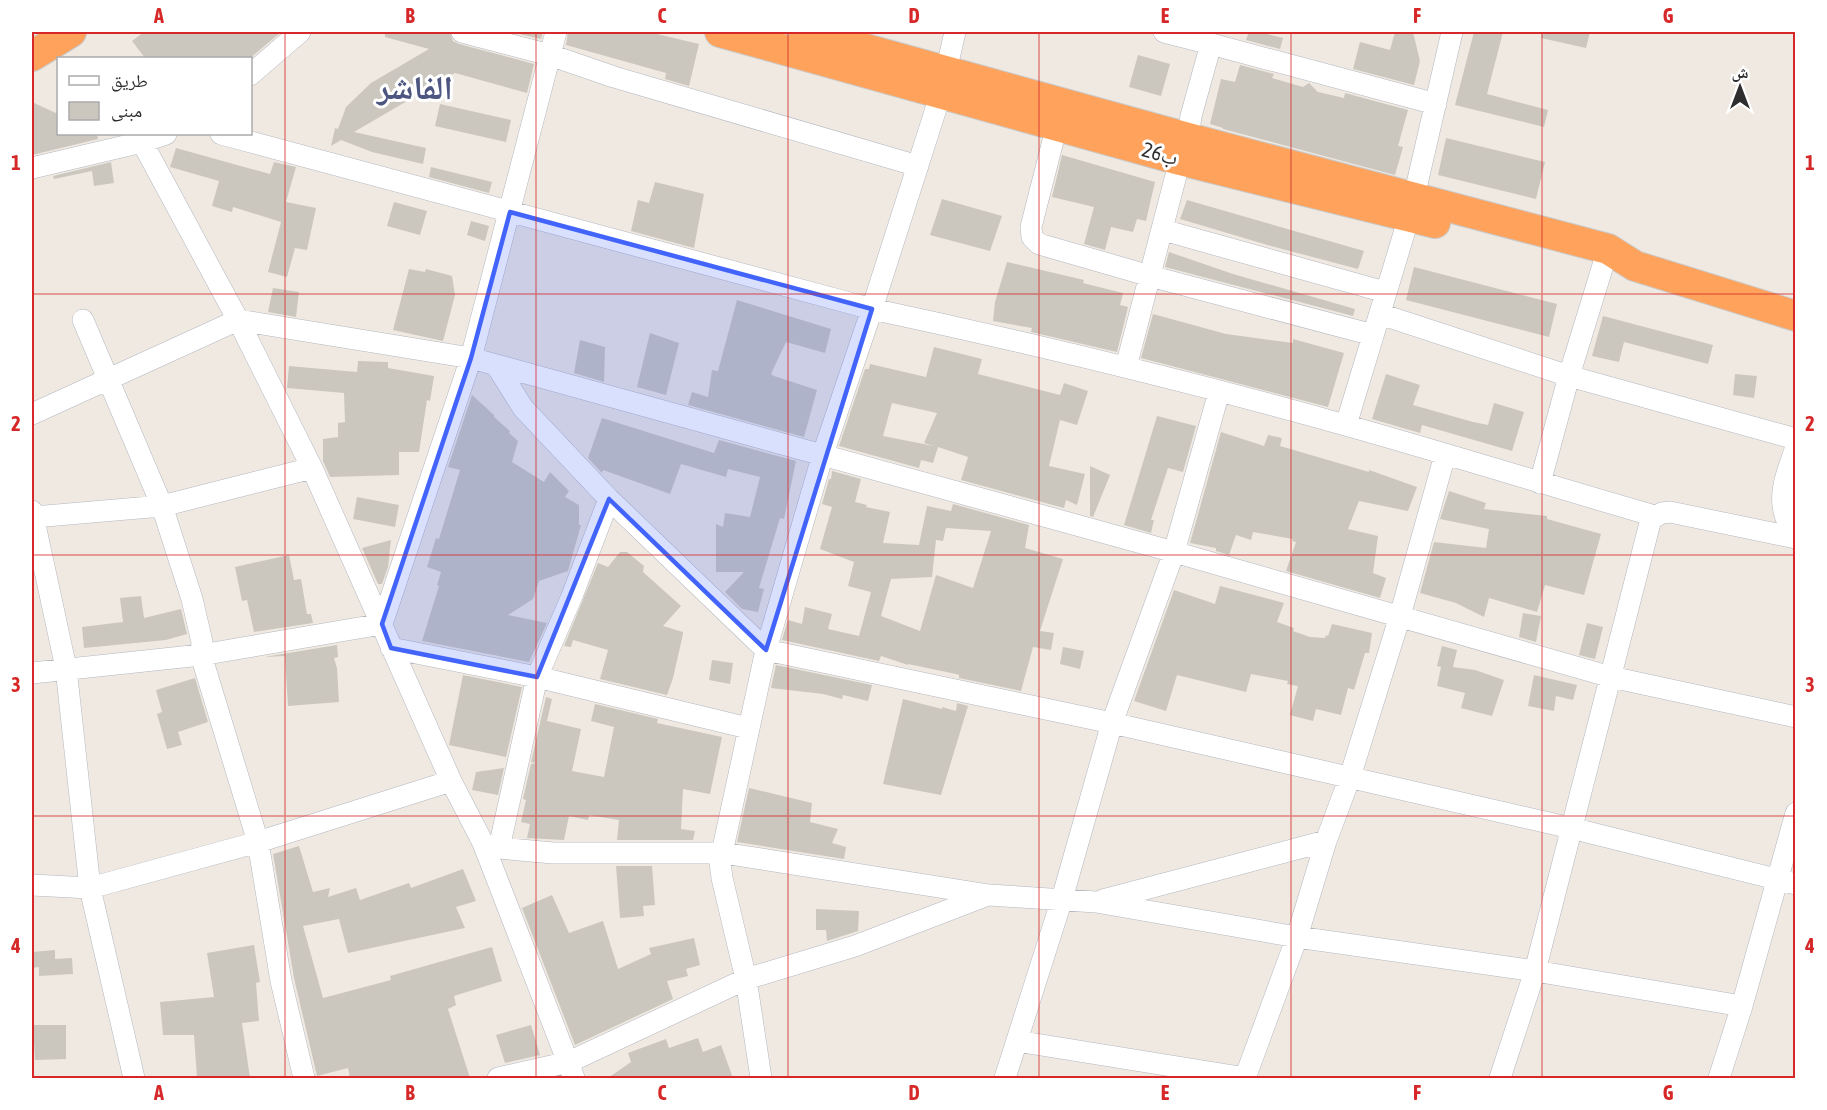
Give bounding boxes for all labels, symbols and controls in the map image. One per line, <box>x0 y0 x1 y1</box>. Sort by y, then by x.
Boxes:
text: A <box>153 4 164 27</box>
text: B <box>405 4 415 27</box>
text: C <box>658 4 667 27</box>
text: D <box>908 4 920 27</box>
text: E <box>1161 4 1170 27</box>
text: F <box>1413 4 1421 27</box>
text: G <box>1663 4 1674 27</box>
legend <box>57 57 252 135</box>
north arrow <box>1710 57 1770 117</box>
text: ش <box>1732 63 1749 82</box>
district label: الفاشر <box>375 68 453 106</box>
text: طريق <box>111 70 148 92</box>
text: مبنى <box>111 100 142 122</box>
street label: 26ب <box>1140 137 1181 170</box>
text: 1 <box>11 151 21 174</box>
text: 1 <box>1805 151 1815 174</box>
text: 2 <box>11 412 21 435</box>
text: 2 <box>1805 412 1815 435</box>
text: 3 <box>11 673 21 696</box>
text: 3 <box>1805 673 1815 696</box>
text: 4 <box>10 934 21 957</box>
text: 4 <box>1804 934 1815 957</box>
text: A <box>153 1081 164 1104</box>
text: B <box>405 1081 415 1104</box>
text: C <box>658 1081 667 1104</box>
text: D <box>908 1081 920 1104</box>
text: E <box>1161 1081 1170 1104</box>
text: F <box>1413 1081 1421 1104</box>
text: G <box>1663 1081 1674 1104</box>

